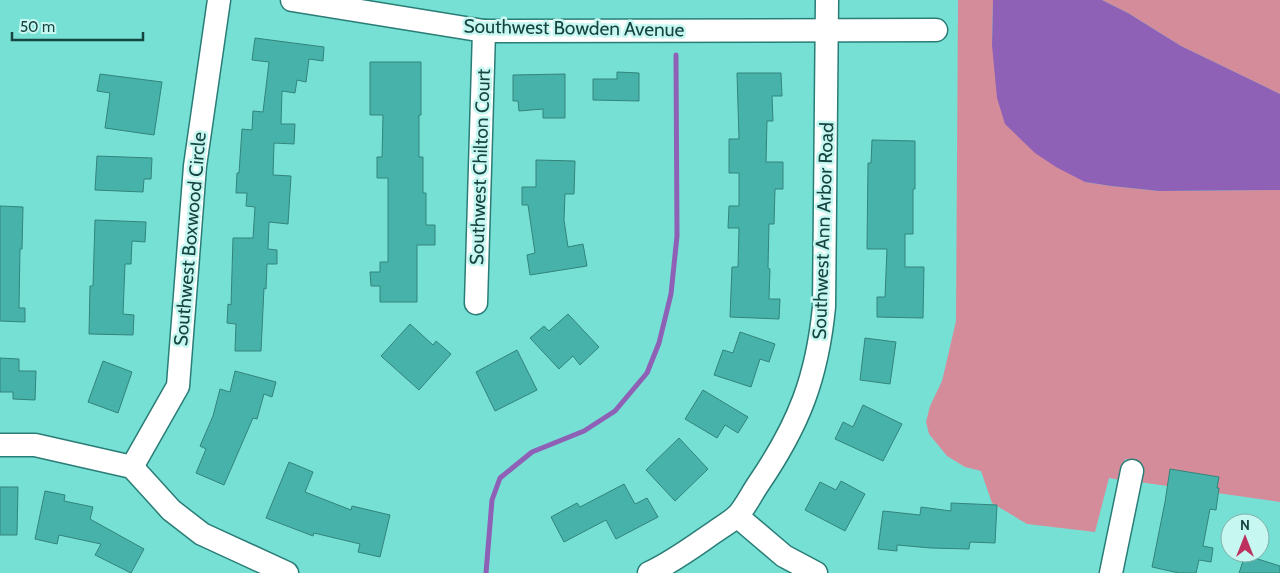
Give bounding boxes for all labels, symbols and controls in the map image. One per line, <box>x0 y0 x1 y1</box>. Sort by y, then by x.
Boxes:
scale bar <box>12 10 144 42</box>
street label: Southwest Bowden Avenue <box>463 15 685 41</box>
text: 50 m <box>20 18 55 36</box>
street label: Southwest Chilton Court <box>465 68 495 266</box>
street label: Southwest Ann Arbor Road <box>808 122 838 340</box>
street label: Southwest Boxwood Circle <box>169 131 211 347</box>
north arrow <box>1220 513 1270 563</box>
text: N <box>1240 516 1250 534</box>

